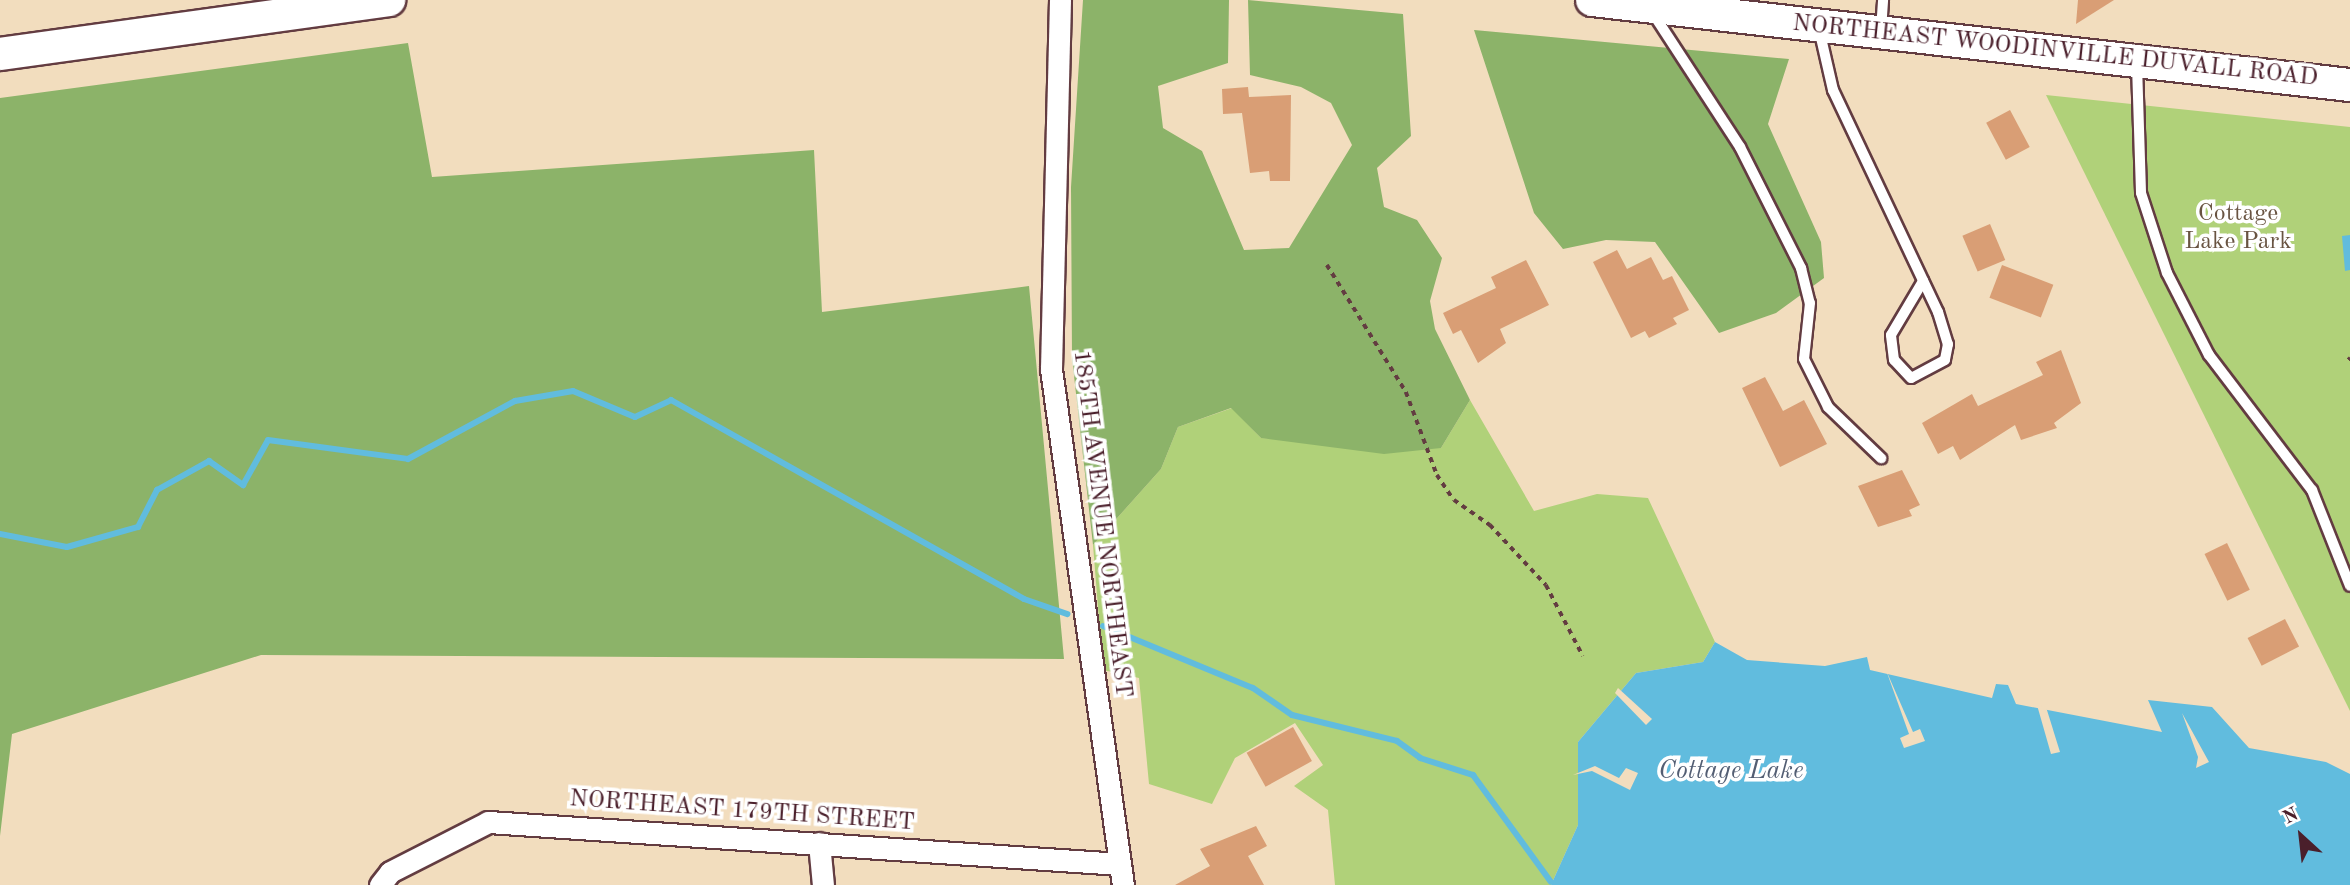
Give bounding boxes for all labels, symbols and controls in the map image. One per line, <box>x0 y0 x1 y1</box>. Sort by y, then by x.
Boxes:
street label: NORTHEAST WOODINVILLE DUVALL ROAD <box>1791 10 2319 94</box>
park label: Cottage Lake Park <box>2184 201 2292 257</box>
street label: 185TH AVENUE NORTHEAST <box>1065 349 1137 699</box>
water label: Cottage Lake <box>1658 756 1804 788</box>
street label: NORTHEAST 179TH STREET <box>568 786 916 838</box>
north arrow <box>2266 801 2336 871</box>
text: N <box>2280 805 2302 829</box>

